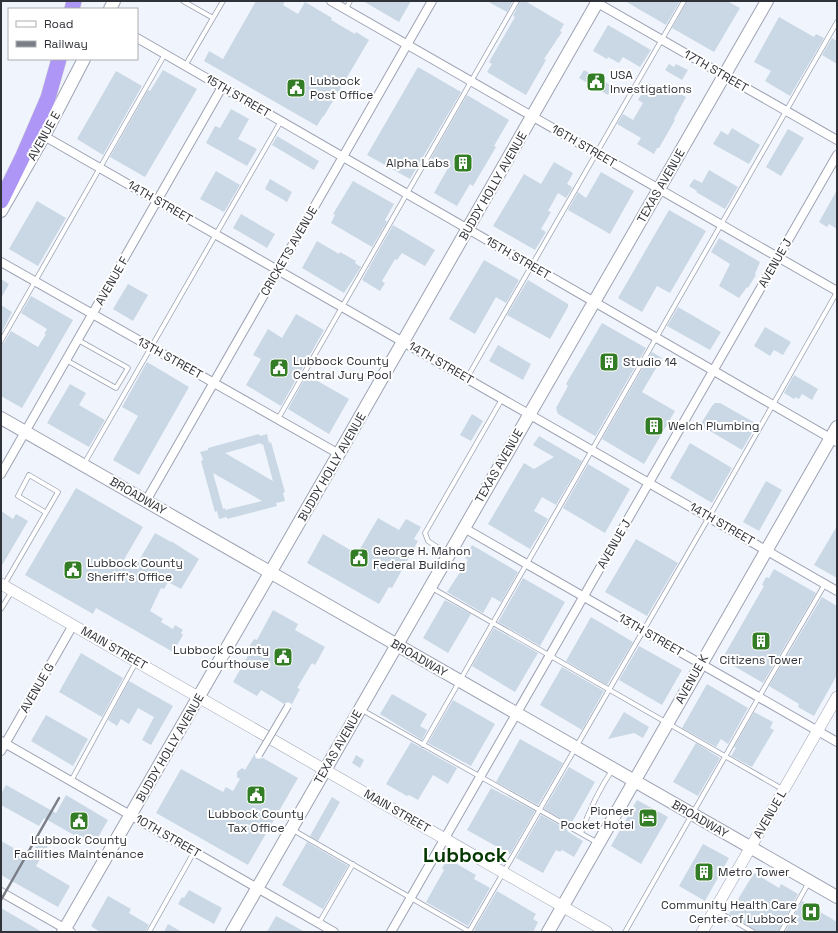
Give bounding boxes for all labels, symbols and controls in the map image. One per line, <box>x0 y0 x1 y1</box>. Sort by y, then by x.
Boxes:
legend <box>8 8 138 60</box>
text: Road <box>44 16 73 32</box>
text: Railway <box>44 36 88 52</box>
street label: 17TH STREET <box>681 46 751 96</box>
place label: USA Investigations <box>610 67 692 97</box>
street label: 15TH STREET <box>203 71 273 121</box>
public building icon: USA Investigations <box>585 71 607 93</box>
place label: Lubbock Post Office <box>310 73 373 103</box>
public building icon: Lubbock Post Office <box>285 77 307 99</box>
street label: AVENUE E <box>24 108 64 163</box>
street label: 16TH STREET <box>549 121 619 171</box>
street label: BUDDY HOLLY AVENUE <box>455 129 531 243</box>
street label: TEXAS AVENUE <box>633 146 689 226</box>
building icon: Alpha Labs <box>452 152 474 174</box>
place label: Alpha Labs <box>386 155 449 171</box>
street label: 14TH STREET <box>125 177 195 227</box>
street label: CRICKETS AVENUE <box>257 203 321 299</box>
street label: 15TH STREET <box>483 233 553 283</box>
street label: AVENUE J <box>755 236 795 290</box>
street label: AVENUE F <box>92 253 133 308</box>
street label: 13TH STREET <box>134 333 206 383</box>
street label: 14TH STREET <box>406 338 476 388</box>
building icon: Studio 14 <box>598 351 620 373</box>
place label: Lubbock County Central Jury Pool <box>293 353 392 383</box>
place label: Studio 14 <box>623 354 677 370</box>
public building icon: Lubbock County Central Jury Pool <box>268 357 290 379</box>
street label: BUDDY HOLLY AVENUE <box>294 410 370 524</box>
building icon: Welch Plumbing <box>643 415 665 437</box>
place label: Welch Plumbing <box>668 418 760 434</box>
street label: TEXAS AVENUE <box>471 426 527 506</box>
street label: BROADWAY <box>107 473 170 519</box>
street label: 14TH STREET <box>687 499 757 549</box>
street label: AVENUE J <box>594 517 634 571</box>
place label: George H. Mahon Federal Building <box>373 543 471 573</box>
public building icon: George H. Mahon Federal Building <box>348 547 370 569</box>
place label: Lubbock County Sheriff's Office <box>87 555 183 585</box>
public building icon: Lubbock County Sheriff's Office <box>62 559 84 581</box>
street label: 13TH STREET <box>616 610 686 660</box>
street label: MAIN STREET <box>78 623 150 673</box>
building icon: Citizens Tower <box>750 630 772 652</box>
street label: BROADWAY <box>388 635 451 681</box>
place label: Lubbock County Courthouse <box>173 642 269 672</box>
public building icon: Lubbock County Courthouse <box>272 646 294 668</box>
street label: AVENUE K <box>672 651 712 707</box>
place label: Citizens Tower <box>720 652 803 668</box>
street label: AVENUE G <box>16 660 58 716</box>
street label: BUDDY HOLLY AVENUE <box>132 691 208 805</box>
street label: TEXAS AVENUE <box>310 707 366 787</box>
public building icon: Lubbock County Tax Office <box>245 784 267 806</box>
street label: MAIN STREET <box>361 786 433 836</box>
street label: AVENUE L <box>750 786 791 841</box>
street label: BROADWAY <box>669 796 732 842</box>
place label: Pioneer Pocket Hotel <box>560 803 634 833</box>
place label: Lubbock County Tax Office <box>208 806 304 836</box>
hotel icon: Pioneer Pocket Hotel <box>637 807 659 829</box>
public building icon: Lubbock County Facilities Maintenance <box>68 810 90 832</box>
street label: 10TH STREET <box>132 811 204 861</box>
place label: Lubbock County Facilities Maintenance <box>14 832 144 862</box>
district label: Lubbock <box>423 842 507 868</box>
building icon: Metro Tower <box>693 861 715 883</box>
place label: Metro Tower <box>718 864 790 880</box>
place label: Community Health Care Center of Lubbock <box>661 897 798 927</box>
hospital icon: Community Health Care Center of Lubbock <box>800 901 822 923</box>

